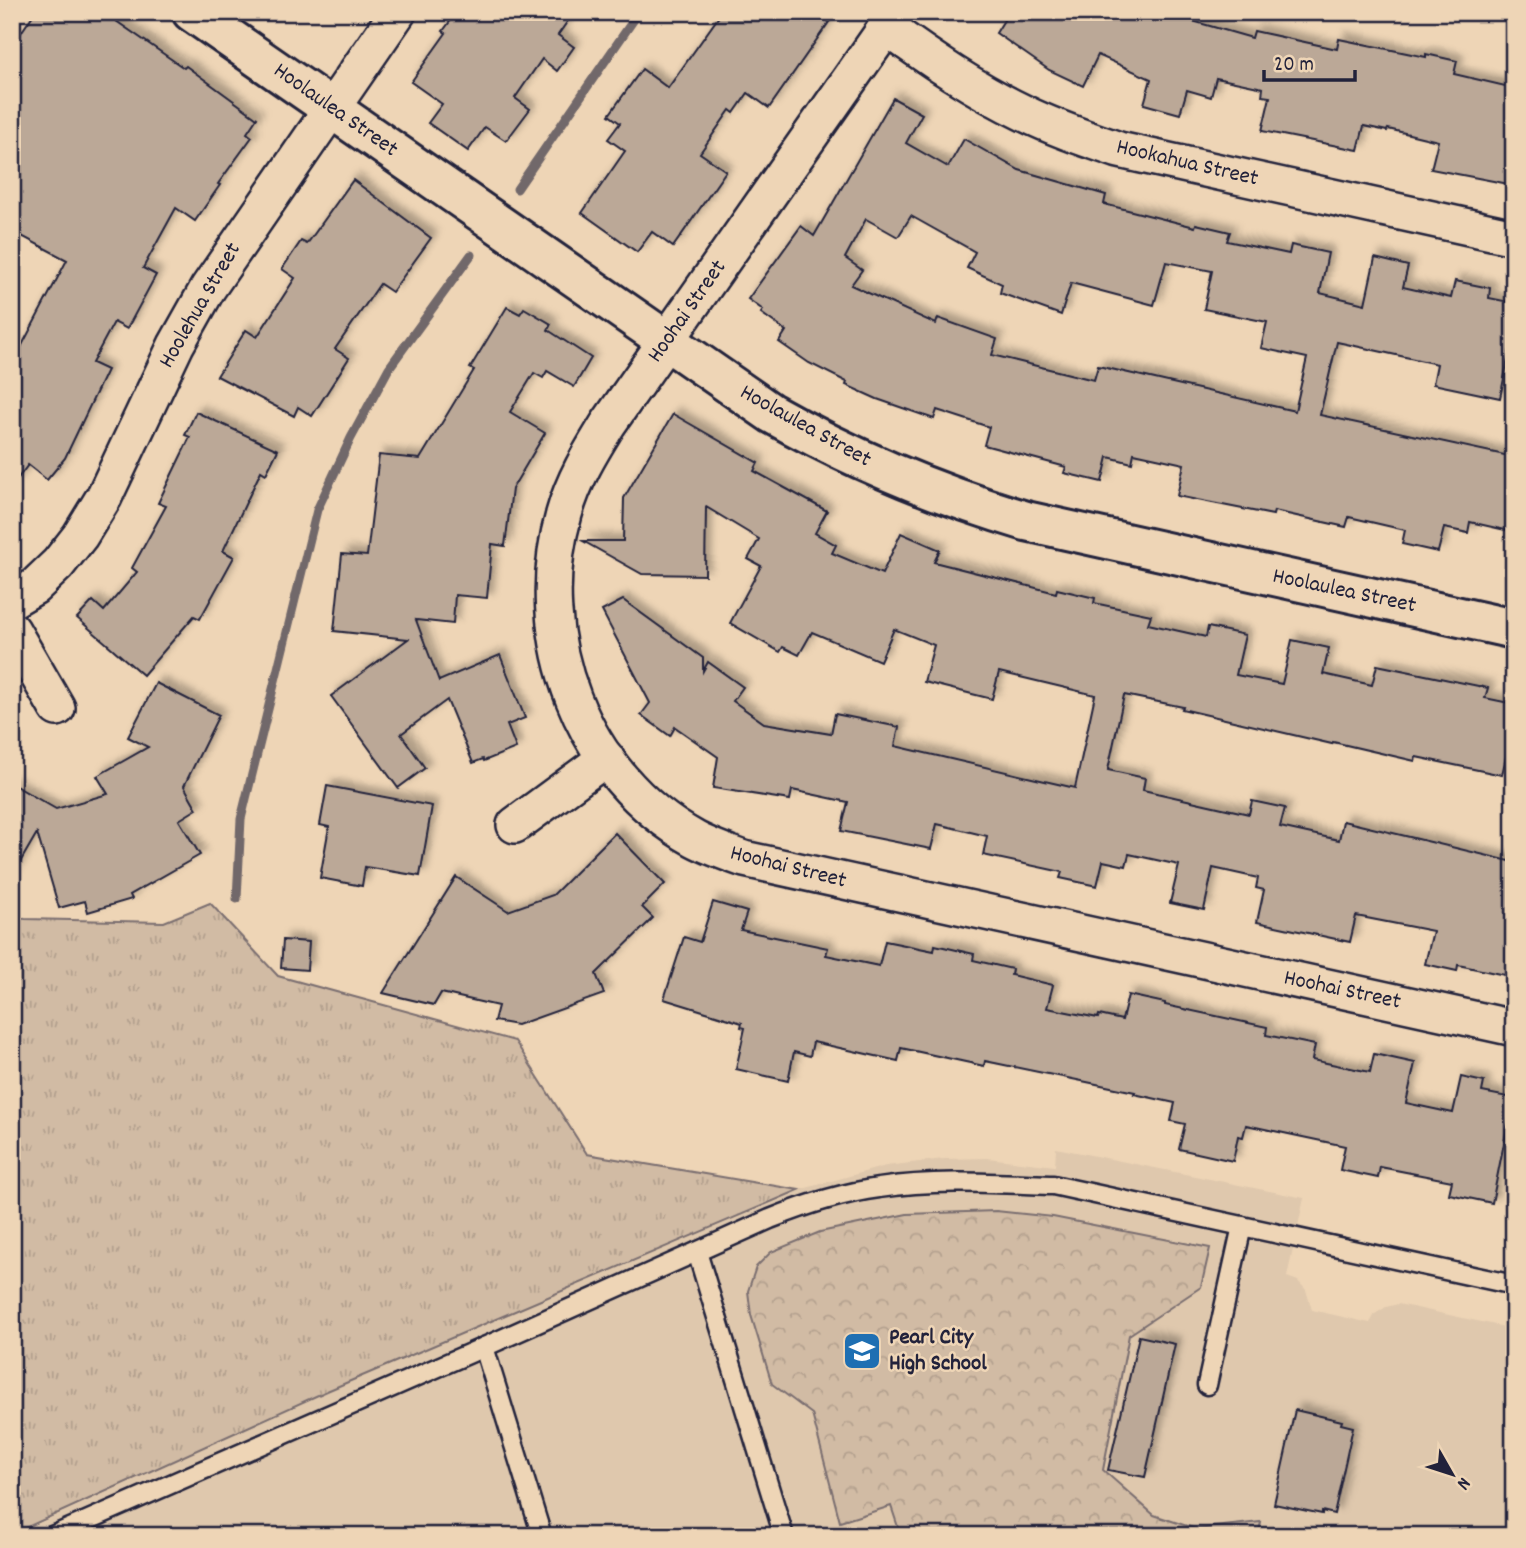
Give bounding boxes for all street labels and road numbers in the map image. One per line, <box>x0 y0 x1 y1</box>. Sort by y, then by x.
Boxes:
street label: Hoolaulea Street <box>266 56 404 166</box>
street label: Hookahua Street <box>1113 132 1261 196</box>
street label: Hoolehua Street <box>152 237 250 375</box>
street label: Hoohai Street <box>640 254 736 370</box>
street label: Hoolaulea Street <box>733 377 877 477</box>
street label: Hoolaulea Street <box>1269 561 1419 623</box>
street label: Hoohai Street <box>726 838 850 898</box>
street label: Hoohai Street <box>1280 962 1404 1020</box>

